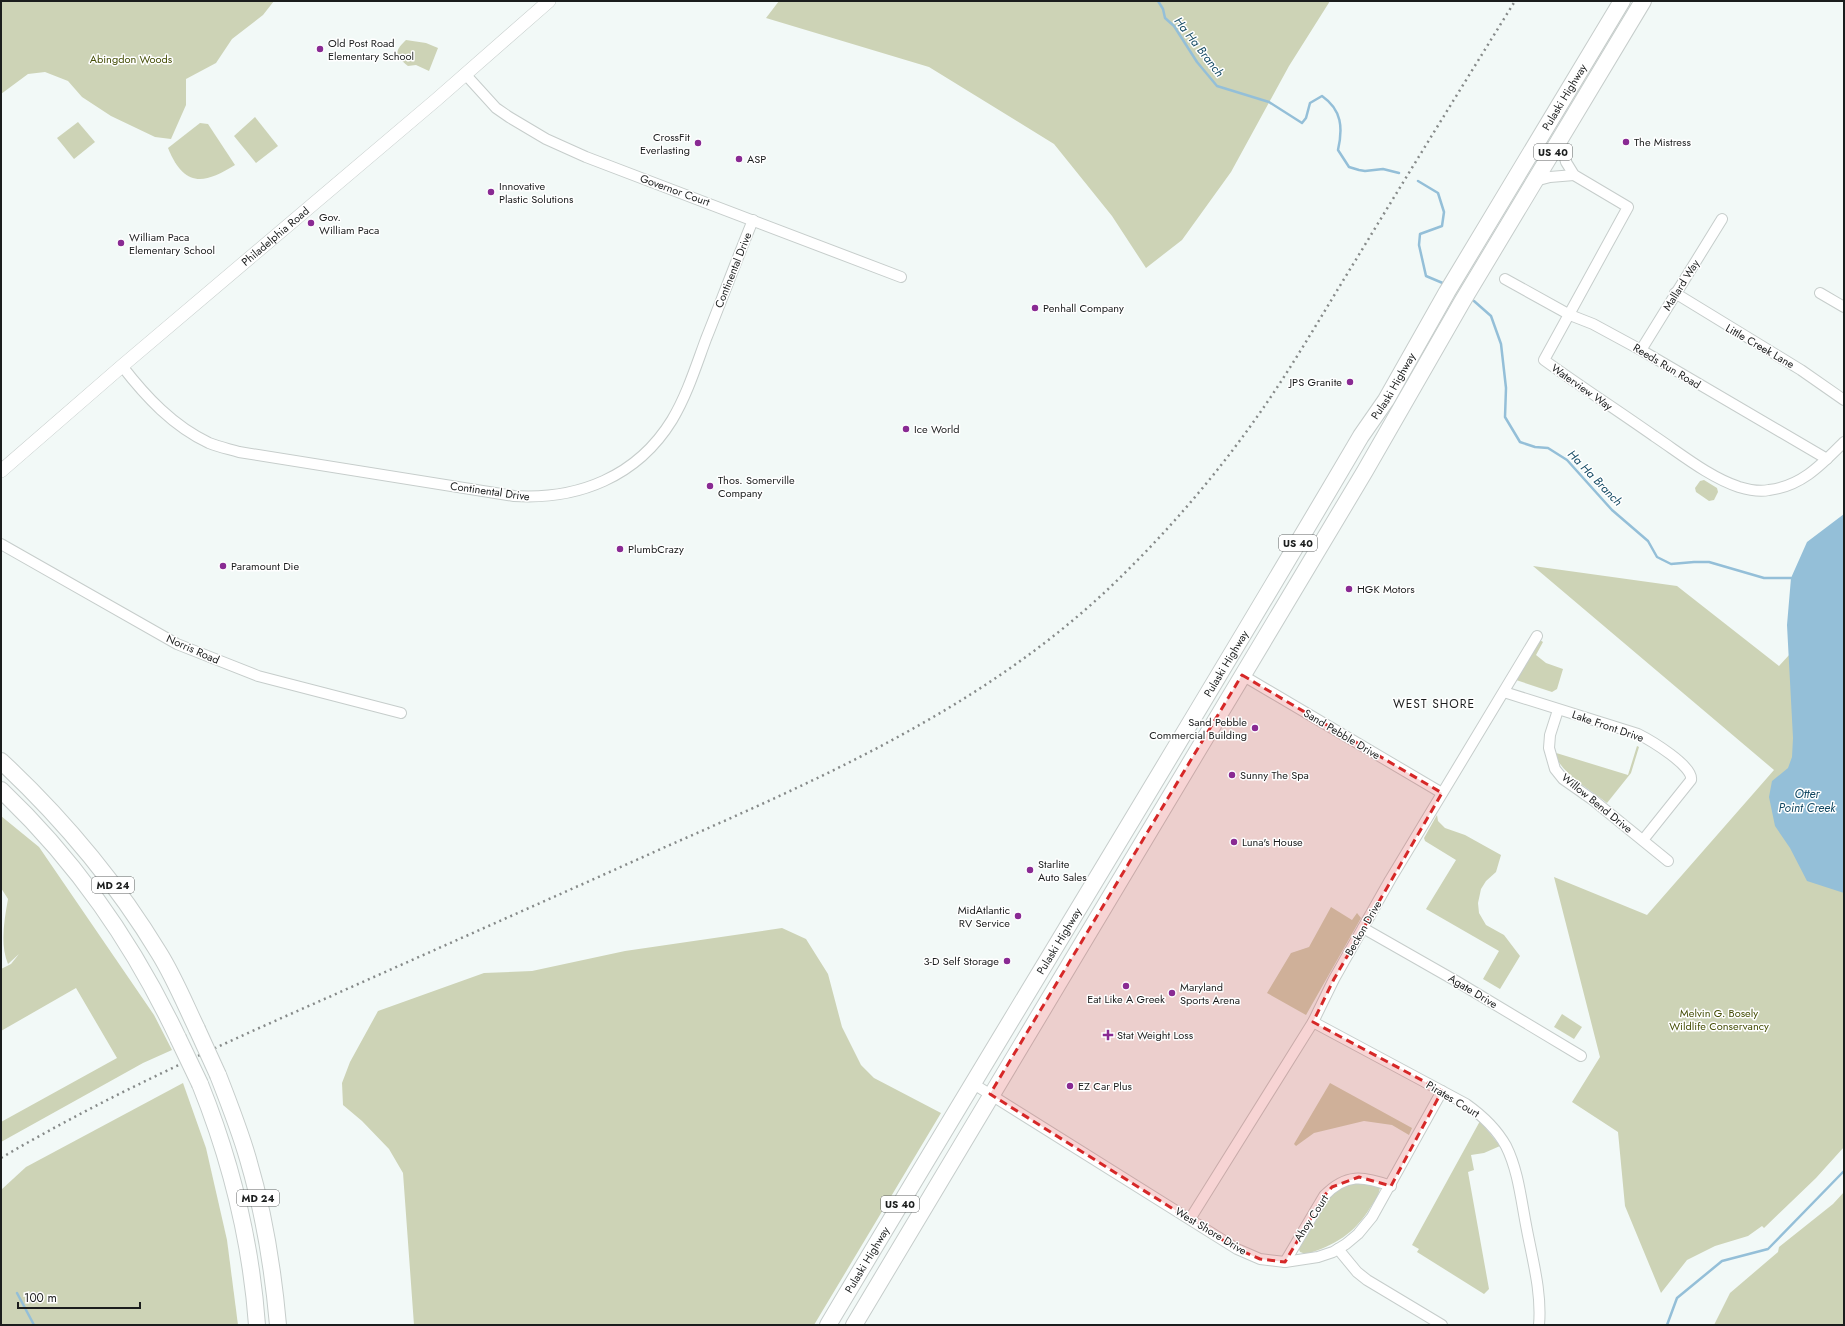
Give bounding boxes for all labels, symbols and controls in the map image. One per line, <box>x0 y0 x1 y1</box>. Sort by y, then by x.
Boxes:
water label: Ha Ha Branch <box>1170 13 1228 81</box>
place label: Old Post Road Elementary School <box>328 35 414 64</box>
marker: Old Post Road Elementary School <box>315 44 325 54</box>
park label: Abingdon Woods <box>90 51 173 67</box>
street label: Pulaski Highway <box>1538 60 1591 133</box>
place label: CrossFit Everlasting <box>640 129 690 158</box>
place label: The Mistress <box>1634 134 1691 150</box>
marker: The Mistress <box>1621 137 1631 147</box>
marker: CrossFit Everlasting <box>693 138 703 148</box>
road number: US 40 <box>1534 144 1572 160</box>
place label: ASP <box>747 151 766 167</box>
marker: ASP <box>734 154 744 164</box>
street label: Governor Court <box>638 170 712 210</box>
place label: Innovative Plastic Solutions <box>499 178 574 207</box>
marker: Innovative Plastic Solutions <box>486 187 496 197</box>
street label: Philadelphia Road <box>238 203 313 270</box>
place label: Gov. William Paca <box>319 209 379 238</box>
marker: Gov. William Paca <box>306 218 316 228</box>
place label: William Paca Elementary School <box>129 229 215 258</box>
street label: Continental Drive <box>711 229 756 310</box>
marker: William Paca Elementary School <box>116 238 126 248</box>
street label: Mallard Way <box>1659 256 1703 314</box>
place label: Penhall Company <box>1043 300 1124 316</box>
marker: Penhall Company <box>1030 303 1040 313</box>
street label: Little Creek Lane <box>1723 320 1798 372</box>
street label: Reeds Run Road <box>1630 340 1704 392</box>
street label: Pulaski Highway <box>1367 350 1419 423</box>
street label: Waterview Way <box>1548 360 1616 414</box>
place label: JPS Granite <box>1287 374 1342 390</box>
marker: JPS Granite <box>1345 377 1355 387</box>
place label: Ice World <box>914 421 960 437</box>
marker: Ice World <box>901 424 911 434</box>
water label: Ha Ha Branch <box>1563 446 1627 510</box>
place label: Thos. Somerville Company <box>718 472 795 501</box>
street label: Continental Drive <box>449 477 531 505</box>
marker: Thos. Somerville Company <box>705 481 715 491</box>
road number: US 40 <box>1279 535 1317 551</box>
place label: PlumbCrazy <box>628 541 684 557</box>
marker: PlumbCrazy <box>615 544 625 554</box>
place label: Paramount Die <box>231 558 299 574</box>
marker: Paramount Die <box>218 561 228 571</box>
place label: HGK Motors <box>1357 581 1415 597</box>
marker: HGK Motors <box>1344 584 1354 594</box>
street label: Pulaski Highway <box>1200 627 1252 700</box>
street label: Norris Road <box>164 630 222 668</box>
district label: WEST SHORE <box>1393 695 1475 713</box>
street label: Sand Pebble Drive <box>1301 705 1383 763</box>
street label: Lake Front Drive <box>1570 706 1646 746</box>
place label: Sand Pebble Commercial Building <box>1149 714 1247 743</box>
marker: Sand Pebble Commercial Building <box>1250 723 1260 733</box>
place label: Sunny The Spa <box>1240 767 1309 783</box>
street label: Willow Bend Drive <box>1558 769 1636 837</box>
marker: Sunny The Spa <box>1227 770 1237 780</box>
water label: Otter Point Creek <box>1779 785 1836 817</box>
place label: Luna's House <box>1242 834 1303 850</box>
marker: Luna's House <box>1229 837 1239 847</box>
place label: Starlite Auto Sales <box>1038 856 1087 885</box>
marker: Starlite Auto Sales <box>1025 865 1035 875</box>
road number: MD 24 <box>92 877 134 893</box>
street label: Beckon Drive <box>1341 897 1385 959</box>
place label: MidAtlantic RV Service <box>958 902 1010 931</box>
street label: Pulaski Highway <box>1033 905 1085 977</box>
marker: MidAtlantic RV Service <box>1013 911 1023 921</box>
place label: 3-D Self Storage <box>924 953 999 969</box>
marker: 3-D Self Storage <box>1002 956 1012 966</box>
street label: Agate Drive <box>1445 970 1501 1012</box>
place label: Maryland Sports Arena <box>1180 979 1240 1008</box>
marker: Eat Like A Greek <box>1121 981 1131 991</box>
marker: Maryland Sports Arena <box>1167 988 1177 998</box>
place label: Eat Like A Greek <box>1087 991 1165 1007</box>
park label: Melvin G. Bosely Wildlife Conservancy <box>1669 1005 1769 1034</box>
place label: Stat Weight Loss <box>1117 1027 1194 1043</box>
marker: Stat Weight Loss <box>1102 1029 1114 1041</box>
street label: Pirates Court <box>1423 1077 1483 1121</box>
place label: EZ Car Plus <box>1078 1078 1133 1094</box>
marker: EZ Car Plus <box>1065 1081 1075 1091</box>
road number: MD 24 <box>237 1190 279 1206</box>
street label: Ahoy Court <box>1290 1191 1332 1244</box>
road number: US 40 <box>881 1196 919 1212</box>
street label: West Shore Drive <box>1172 1203 1250 1259</box>
street label: Pulaski Highway <box>841 1223 893 1296</box>
scale bar <box>18 1284 140 1310</box>
text: 100 m <box>24 1289 57 1307</box>

